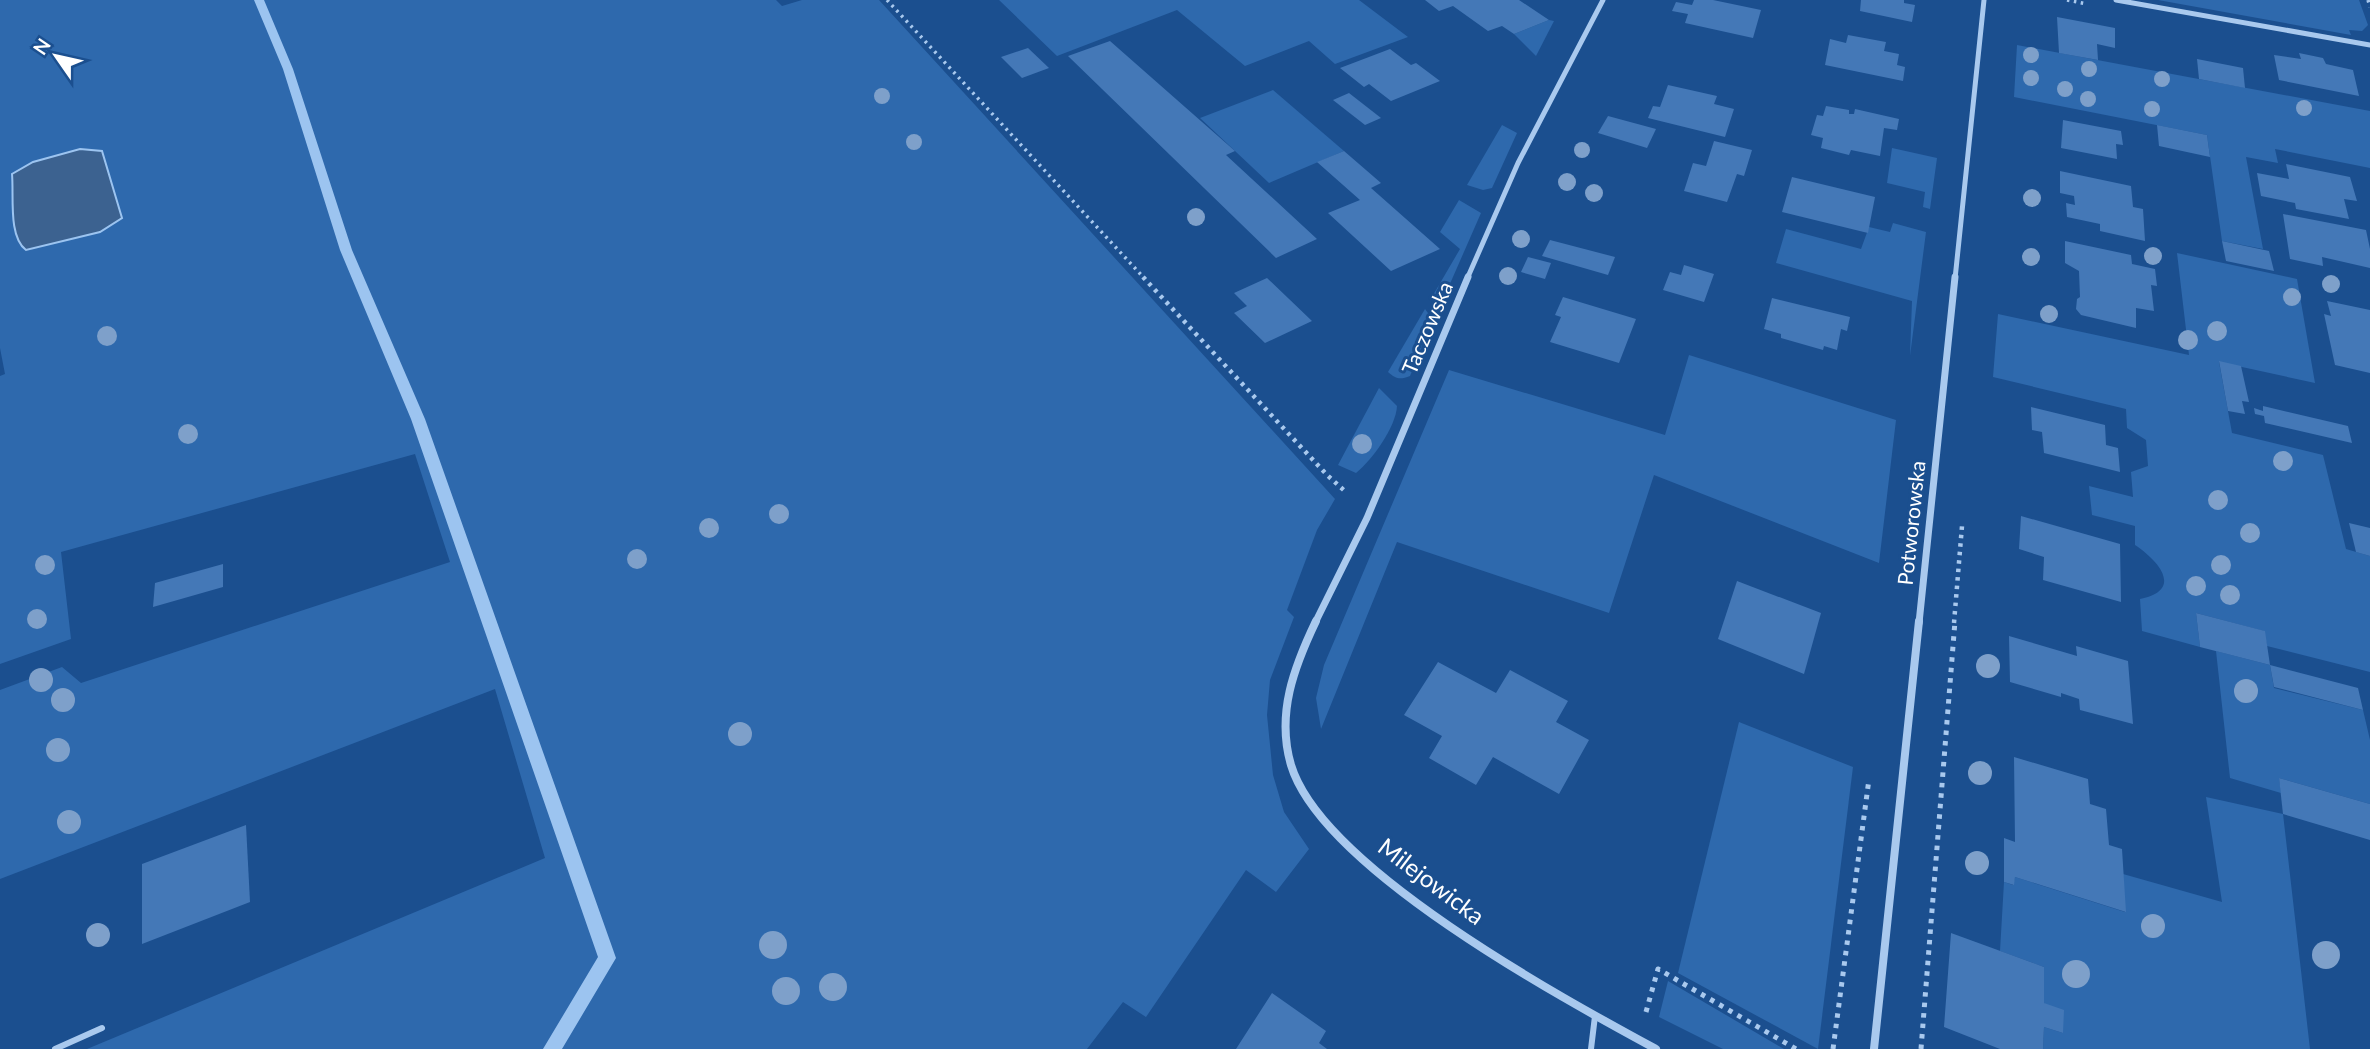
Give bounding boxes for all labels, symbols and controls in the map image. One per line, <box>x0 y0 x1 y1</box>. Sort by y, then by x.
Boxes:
north arrow <box>21 21 91 91</box>
text: N <box>28 34 55 59</box>
street label: Taczowska <box>1396 277 1457 377</box>
street label: Potworowska <box>1892 459 1929 586</box>
street label: Milejowicka <box>1373 831 1491 930</box>

